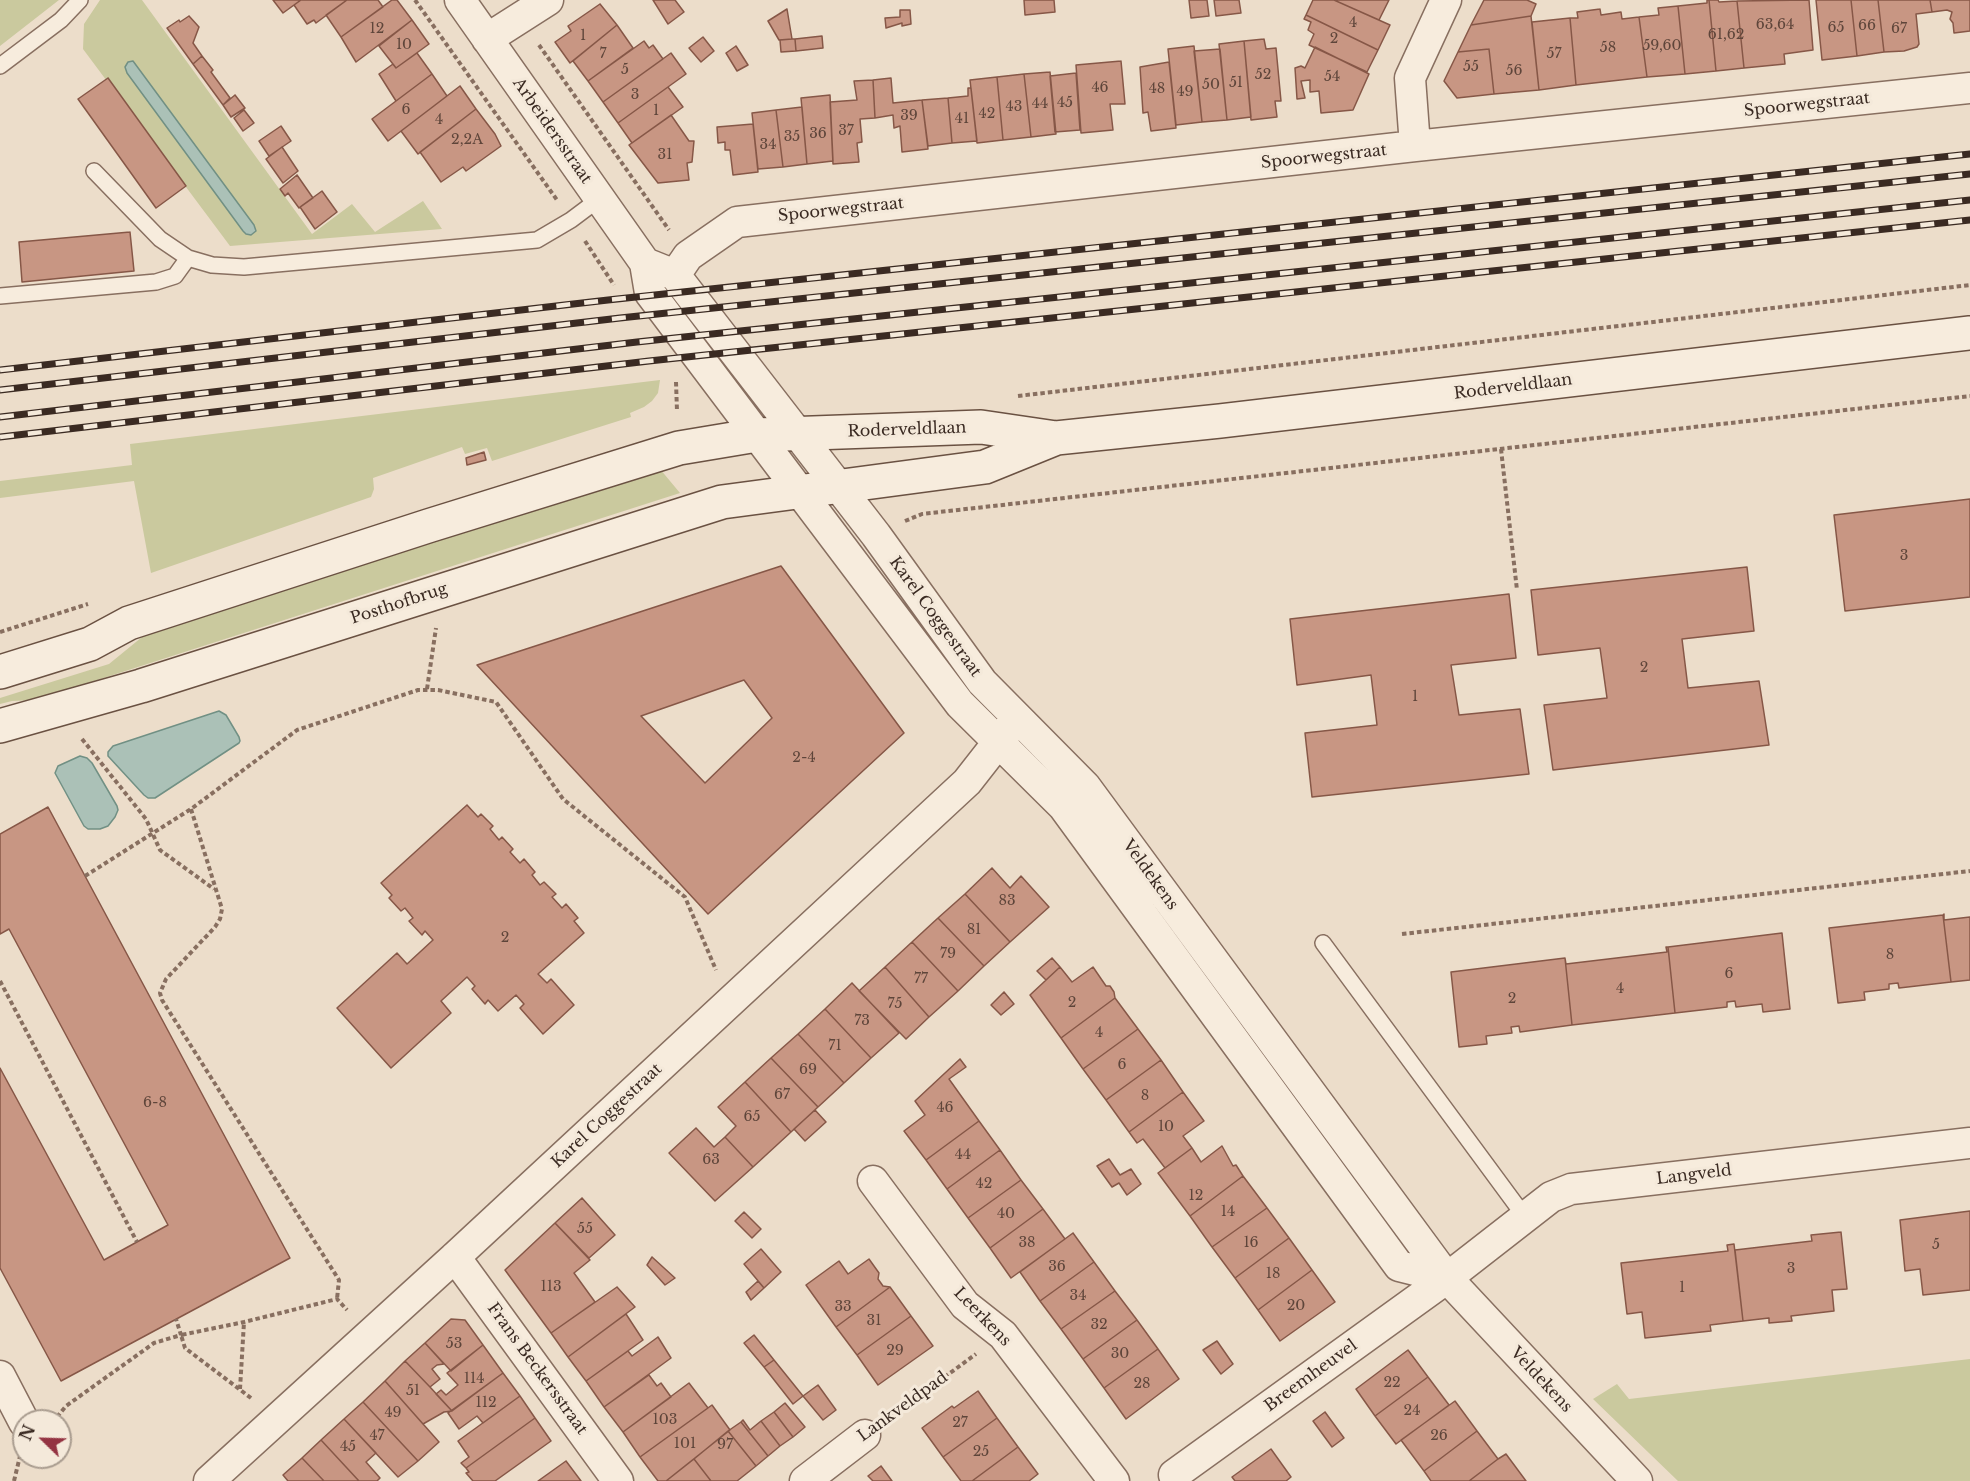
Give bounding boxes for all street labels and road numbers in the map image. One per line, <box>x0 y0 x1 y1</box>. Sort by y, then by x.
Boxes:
street label: Arbeidersstraat <box>508 74 596 188</box>
street label: Spoorwegstraat <box>1743 89 1871 121</box>
street label: Spoorwegstraat <box>1260 141 1388 173</box>
street label: Spoorwegstraat <box>777 194 905 226</box>
street label: Roderveldlaan <box>1453 370 1573 404</box>
street label: Roderveldlaan <box>847 418 967 442</box>
street label: Karel Coggestraat <box>885 553 985 681</box>
street label: Posthofbrug <box>348 579 450 629</box>
street label: Veldekens <box>1118 836 1182 914</box>
street label: Karel Coggestraat <box>548 1060 666 1172</box>
street label: Langveld <box>1655 1161 1733 1189</box>
street label: Leerkens <box>949 1284 1015 1350</box>
street label: Frans Beckersstraat <box>483 1299 591 1439</box>
street label: Breemheuvel <box>1261 1336 1361 1416</box>
street label: Veldekens <box>1506 1343 1576 1417</box>
street label: Lankveldpad <box>854 1368 952 1446</box>

